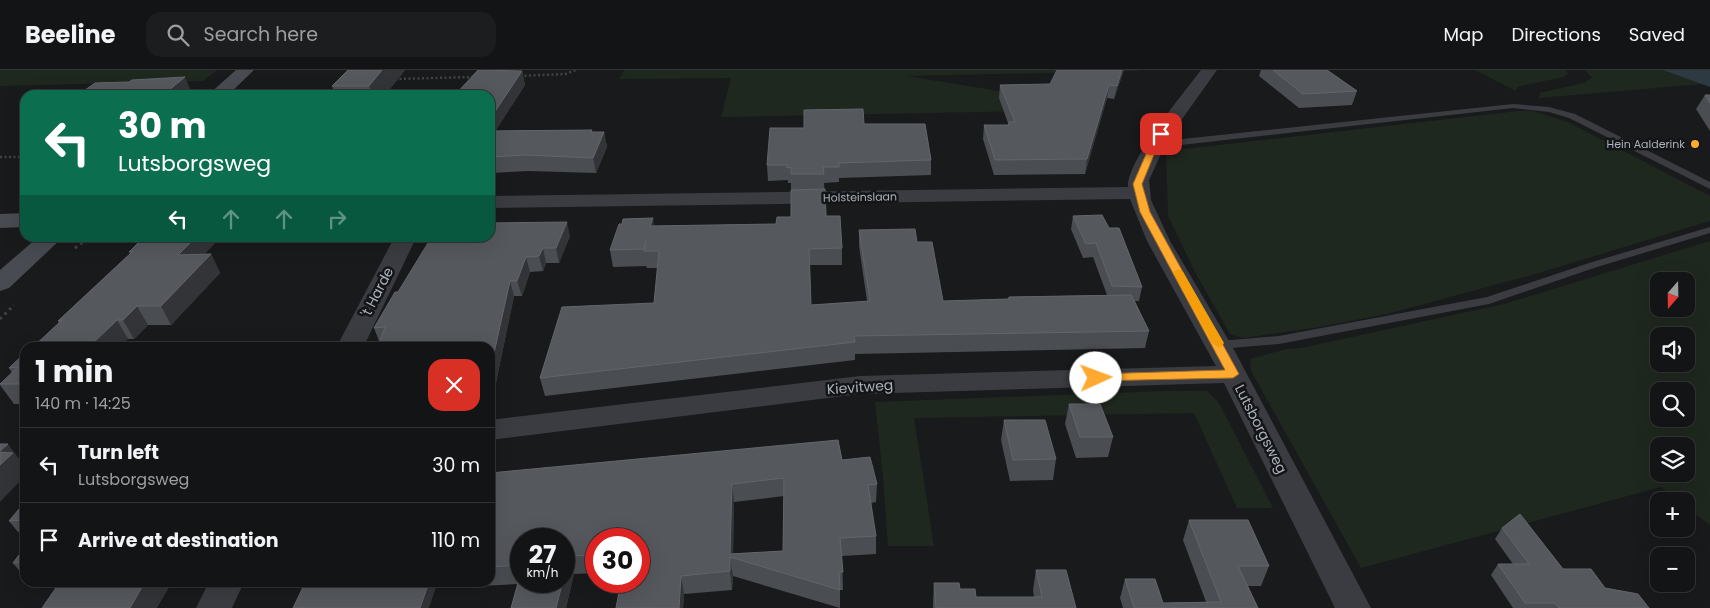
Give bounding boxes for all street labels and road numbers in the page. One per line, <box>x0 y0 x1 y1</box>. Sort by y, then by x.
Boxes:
street label: Holsteinslaan <box>823 188 897 206</box>
street label: 't Harde <box>356 263 398 320</box>
street label: Kievitweg <box>826 375 894 399</box>
street label: Lutsborgsweg <box>1230 381 1292 477</box>

